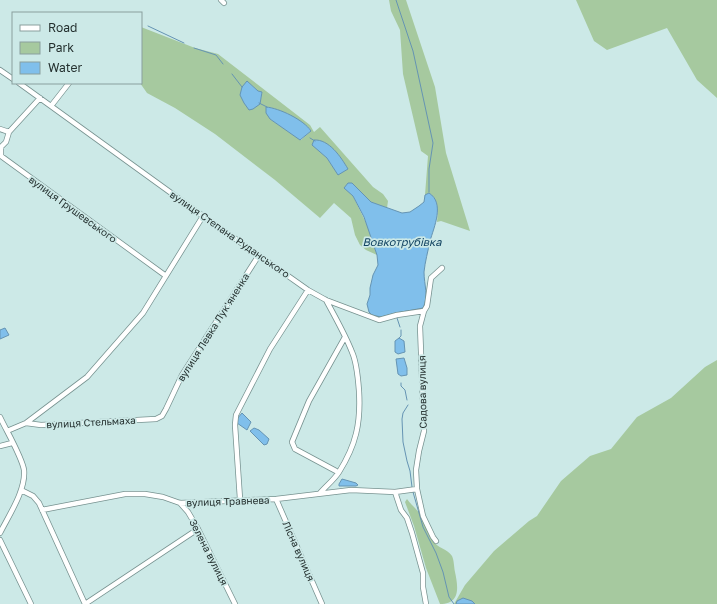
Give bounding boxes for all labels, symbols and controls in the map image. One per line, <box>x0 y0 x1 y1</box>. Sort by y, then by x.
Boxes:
legend <box>12 12 142 84</box>
text: Road <box>48 20 77 35</box>
text: Park <box>48 40 74 55</box>
text: Water <box>48 60 82 75</box>
street label: вулиця Грушевського <box>27 173 119 245</box>
street label: вулиця Степана Руданського <box>168 188 292 280</box>
water label: Вовкотрубівка <box>362 235 442 249</box>
street label: вулиця Левка Лук'яненка <box>175 271 251 383</box>
street label: Садова вулиця <box>415 355 429 429</box>
street label: вулиця Стельмаха <box>46 414 136 430</box>
street label: вулиця Травнева <box>186 494 270 508</box>
street label: Зелена вулиця <box>187 517 231 587</box>
street label: Лісна вулиця <box>280 519 318 583</box>

